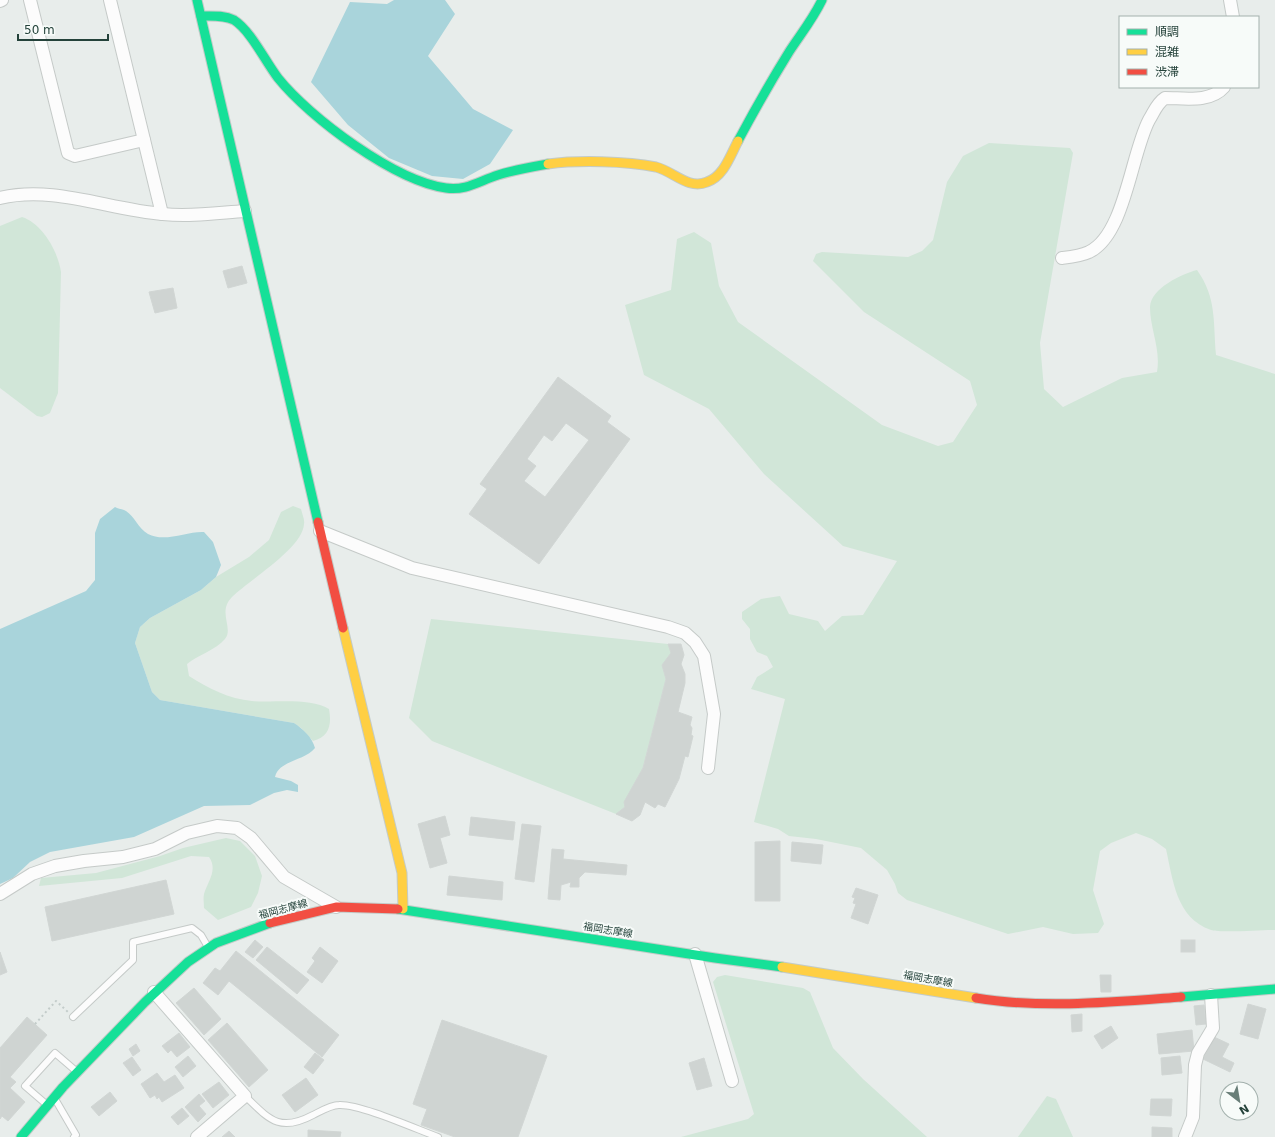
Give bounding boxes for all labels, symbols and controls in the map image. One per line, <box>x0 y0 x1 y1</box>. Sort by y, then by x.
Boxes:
scale bar <box>18 16 108 42</box>
legend <box>1119 16 1259 88</box>
text: 50 m <box>24 23 55 37</box>
text: 順調 <box>1155 25 1179 39</box>
text: 混雑 <box>1155 45 1179 59</box>
text: 渋滞 <box>1155 65 1179 79</box>
street label: 福岡志摩線 <box>257 897 309 921</box>
street label: 福岡志摩線 <box>582 921 634 939</box>
street label: 福岡志摩線 <box>902 969 954 989</box>
north arrow <box>1219 1081 1259 1121</box>
text: N <box>1237 1101 1251 1117</box>

